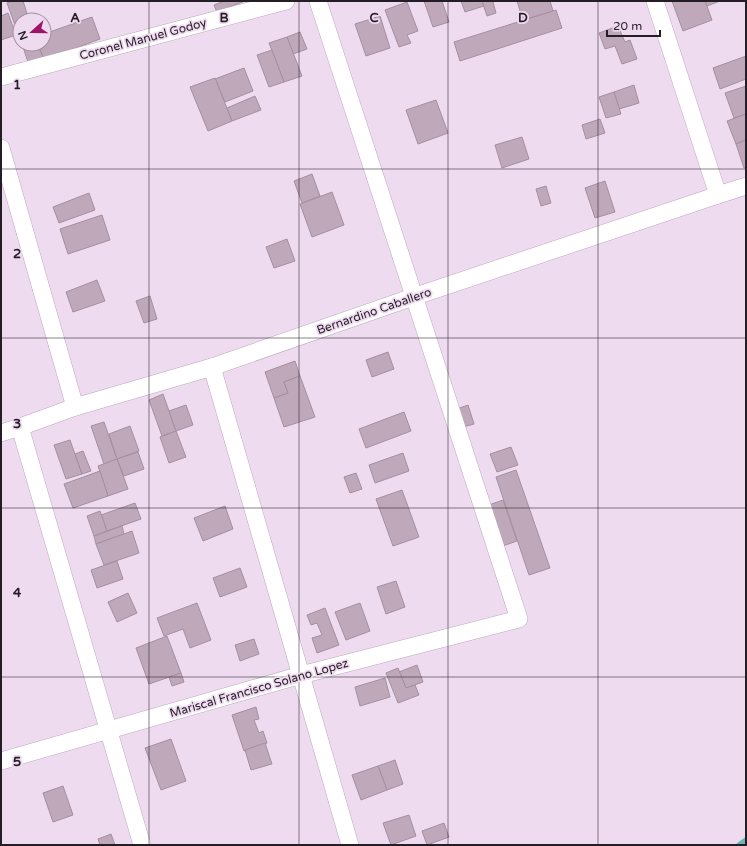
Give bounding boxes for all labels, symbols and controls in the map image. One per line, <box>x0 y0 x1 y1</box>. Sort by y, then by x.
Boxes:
text: A <box>70 10 80 26</box>
text: B <box>219 10 229 26</box>
text: C <box>369 10 379 26</box>
text: D <box>518 10 528 26</box>
north arrow <box>12 12 52 52</box>
scale bar <box>607 12 660 38</box>
street label: Coronel Manuel Godoy <box>78 15 209 63</box>
text: 20 m <box>613 19 642 33</box>
text: N <box>15 29 31 42</box>
text: 1 <box>13 77 21 93</box>
text: 2 <box>13 246 21 262</box>
street label: Bernardino Caballero <box>315 285 433 337</box>
text: 3 <box>13 416 21 432</box>
text: 4 <box>13 585 22 601</box>
street label: Mariscal Francisco Solano Lopez <box>168 656 350 720</box>
text: 5 <box>13 754 21 770</box>

